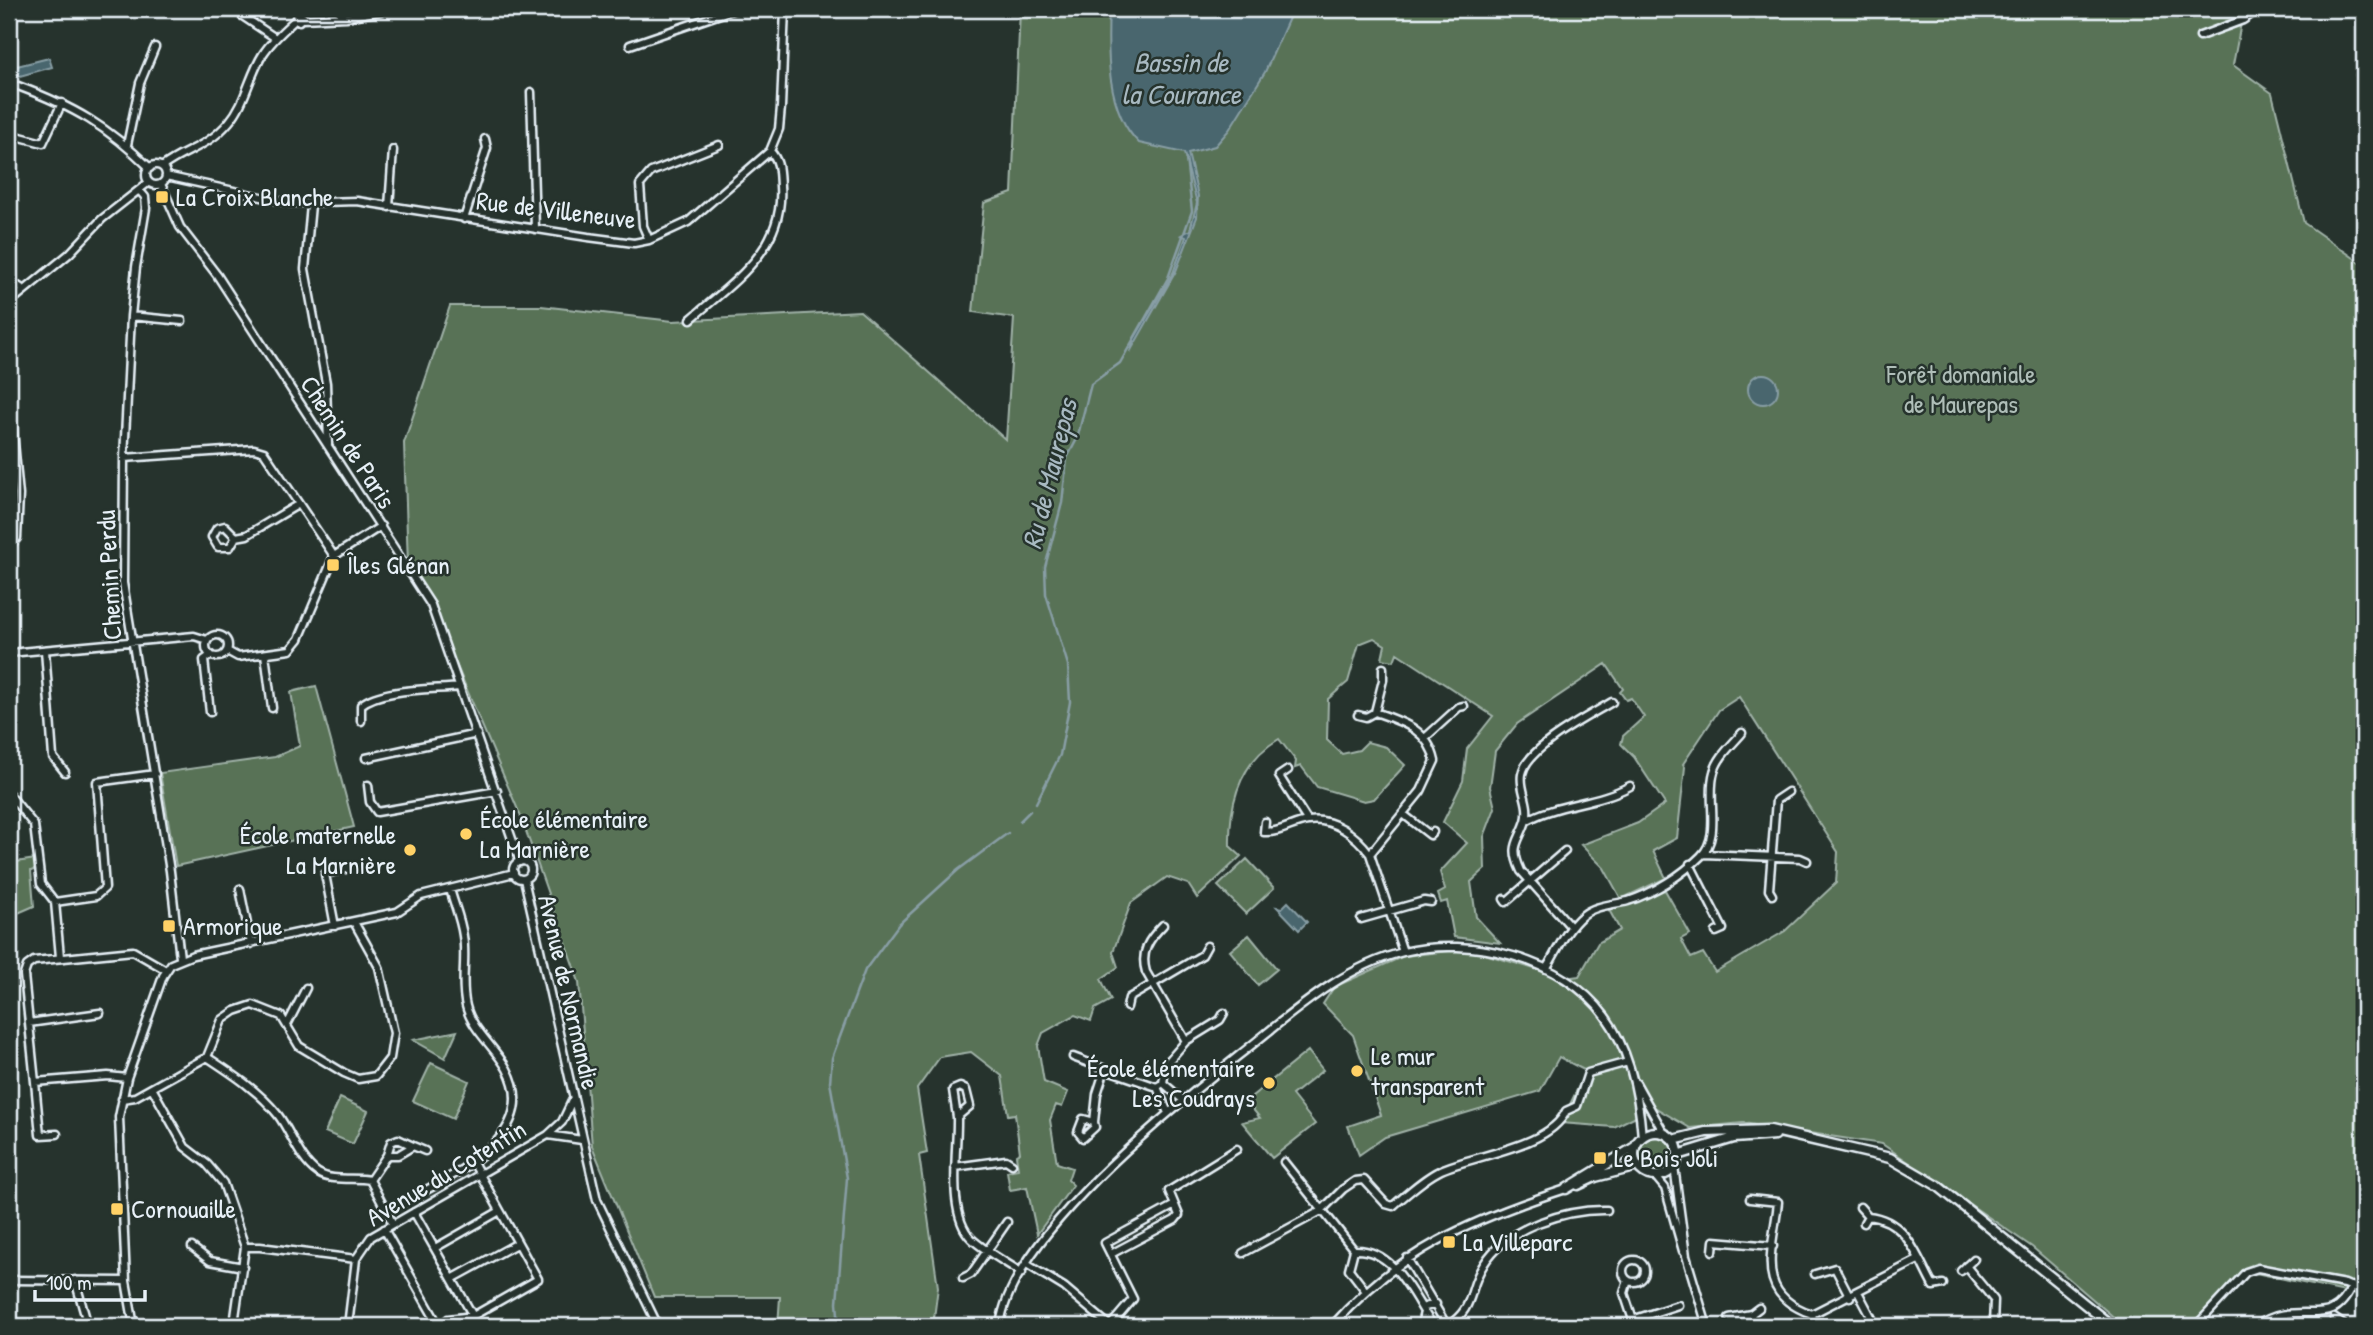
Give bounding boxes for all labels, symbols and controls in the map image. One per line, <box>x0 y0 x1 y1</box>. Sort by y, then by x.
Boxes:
water label: Bassin de la Courance <box>1121 43 1242 113</box>
place label: La Croix Blanche <box>176 179 333 214</box>
street label: Rue de Villeneuve <box>474 182 638 237</box>
marker: La Croix Blanche <box>154 189 170 205</box>
park label: Forêt domaniale de Maurepas <box>1885 356 2036 421</box>
street label: Chemin de Paris <box>292 369 404 515</box>
water label: Ru de Maurepas <box>1012 393 1087 553</box>
street label: Chemin Perdu <box>88 509 129 641</box>
place label: Îles Glénan <box>346 547 450 582</box>
marker: Îles Glénan <box>325 557 341 573</box>
place label: École élémentaire La Marnière <box>480 801 648 866</box>
place label: École maternelle La Marnière <box>240 817 396 882</box>
marker: École élémentaire La Marnière <box>458 826 474 842</box>
marker: École maternelle La Marnière <box>402 842 418 858</box>
street label: Avenue de Normandie <box>530 891 609 1093</box>
place label: Armorique <box>183 908 282 943</box>
marker: Armorique <box>161 918 177 934</box>
place label: Le mur transparent <box>1371 1038 1485 1103</box>
place label: École élémentaire Les Coudrays <box>1087 1050 1255 1115</box>
marker: Le mur transparent <box>1349 1063 1365 1079</box>
marker: École élémentaire Les Coudrays <box>1261 1075 1277 1091</box>
street label: Avenue du Cotentin <box>359 1111 532 1234</box>
place label: Le Bois Joli <box>1614 1140 1718 1175</box>
marker: Le Bois Joli <box>1592 1150 1608 1166</box>
place label: Cornouaille <box>131 1191 236 1226</box>
marker: Cornouaille <box>109 1201 125 1217</box>
place label: La Villeparc <box>1463 1224 1572 1259</box>
marker: La Villeparc <box>1441 1234 1457 1250</box>
scale bar <box>35 1258 145 1302</box>
text: 100 m <box>46 1268 92 1297</box>

